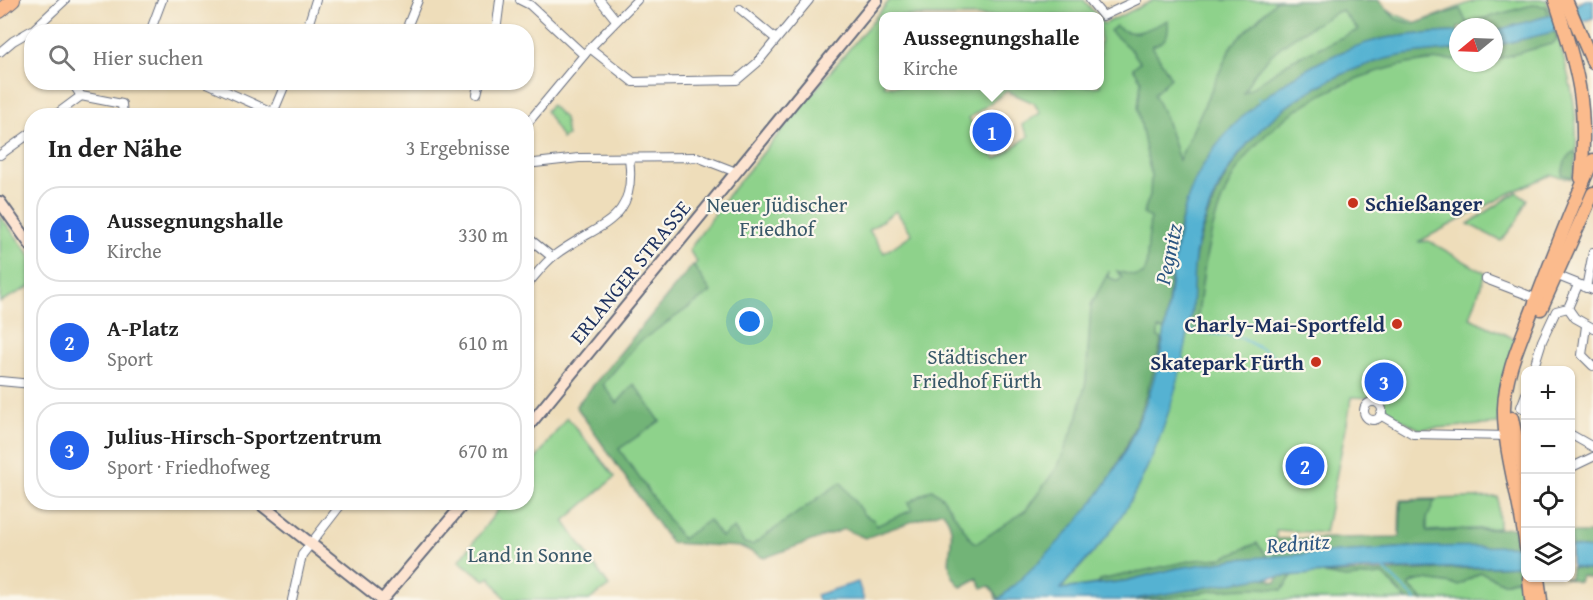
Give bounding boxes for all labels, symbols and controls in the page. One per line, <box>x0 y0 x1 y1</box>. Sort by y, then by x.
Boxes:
popup <box>879 12 1104 90</box>
north arrow <box>1449 18 1503 72</box>
text: Aussegnungshalle <box>903 21 1080 53</box>
search box <box>24 24 534 90</box>
icon: search <box>45 41 78 74</box>
text: Hier suchen <box>93 41 203 73</box>
text: Kirche <box>903 53 958 82</box>
pin: 1 <box>972 110 1012 154</box>
text: In der Nähe <box>48 128 182 167</box>
text: 3 Ergebnisse <box>406 133 510 162</box>
place label: Schießanger <box>1365 188 1483 219</box>
park label: Neuer Jüdischer Friedhof <box>707 189 848 244</box>
street label: ERLANGER STRASSE <box>562 193 698 351</box>
marker: Schießanger <box>1346 196 1360 210</box>
text: Aussegnungshalle <box>107 204 283 236</box>
text: 1 <box>64 220 75 249</box>
text: 330 m <box>458 220 508 249</box>
water label: Pegnitz <box>1146 220 1190 288</box>
text: Kirche <box>107 236 162 265</box>
your location <box>735 307 764 336</box>
place label: Charly-Mai-Sportfeld <box>1185 309 1385 340</box>
text: A-Platz <box>107 312 179 344</box>
marker: Charly-Mai-Sportfeld <box>1390 317 1404 331</box>
text: 2 <box>64 328 75 357</box>
text: 610 m <box>458 328 508 357</box>
park label: Städtischer Friedhof Fürth <box>912 341 1042 396</box>
text: Sport <box>107 344 153 373</box>
place label: Skatepark Fürth <box>1150 347 1305 378</box>
marker: Skatepark Fürth <box>1309 355 1323 369</box>
pin: 3 <box>1364 360 1404 404</box>
map controls <box>1521 366 1575 582</box>
button: + <box>1521 366 1575 420</box>
text: Julius-Hirsch-Sportzentrum <box>107 420 382 452</box>
button: − <box>1521 420 1575 474</box>
text: 3 <box>64 436 75 465</box>
text: 670 m <box>458 436 508 465</box>
pin: 2 <box>1286 444 1324 488</box>
text: Sport · Friedhofweg <box>107 452 270 481</box>
button: locate <box>1521 474 1575 528</box>
water label: Rednitz <box>1264 525 1331 561</box>
button: layers <box>1521 528 1575 582</box>
park label: Land in Sonne <box>468 539 592 570</box>

